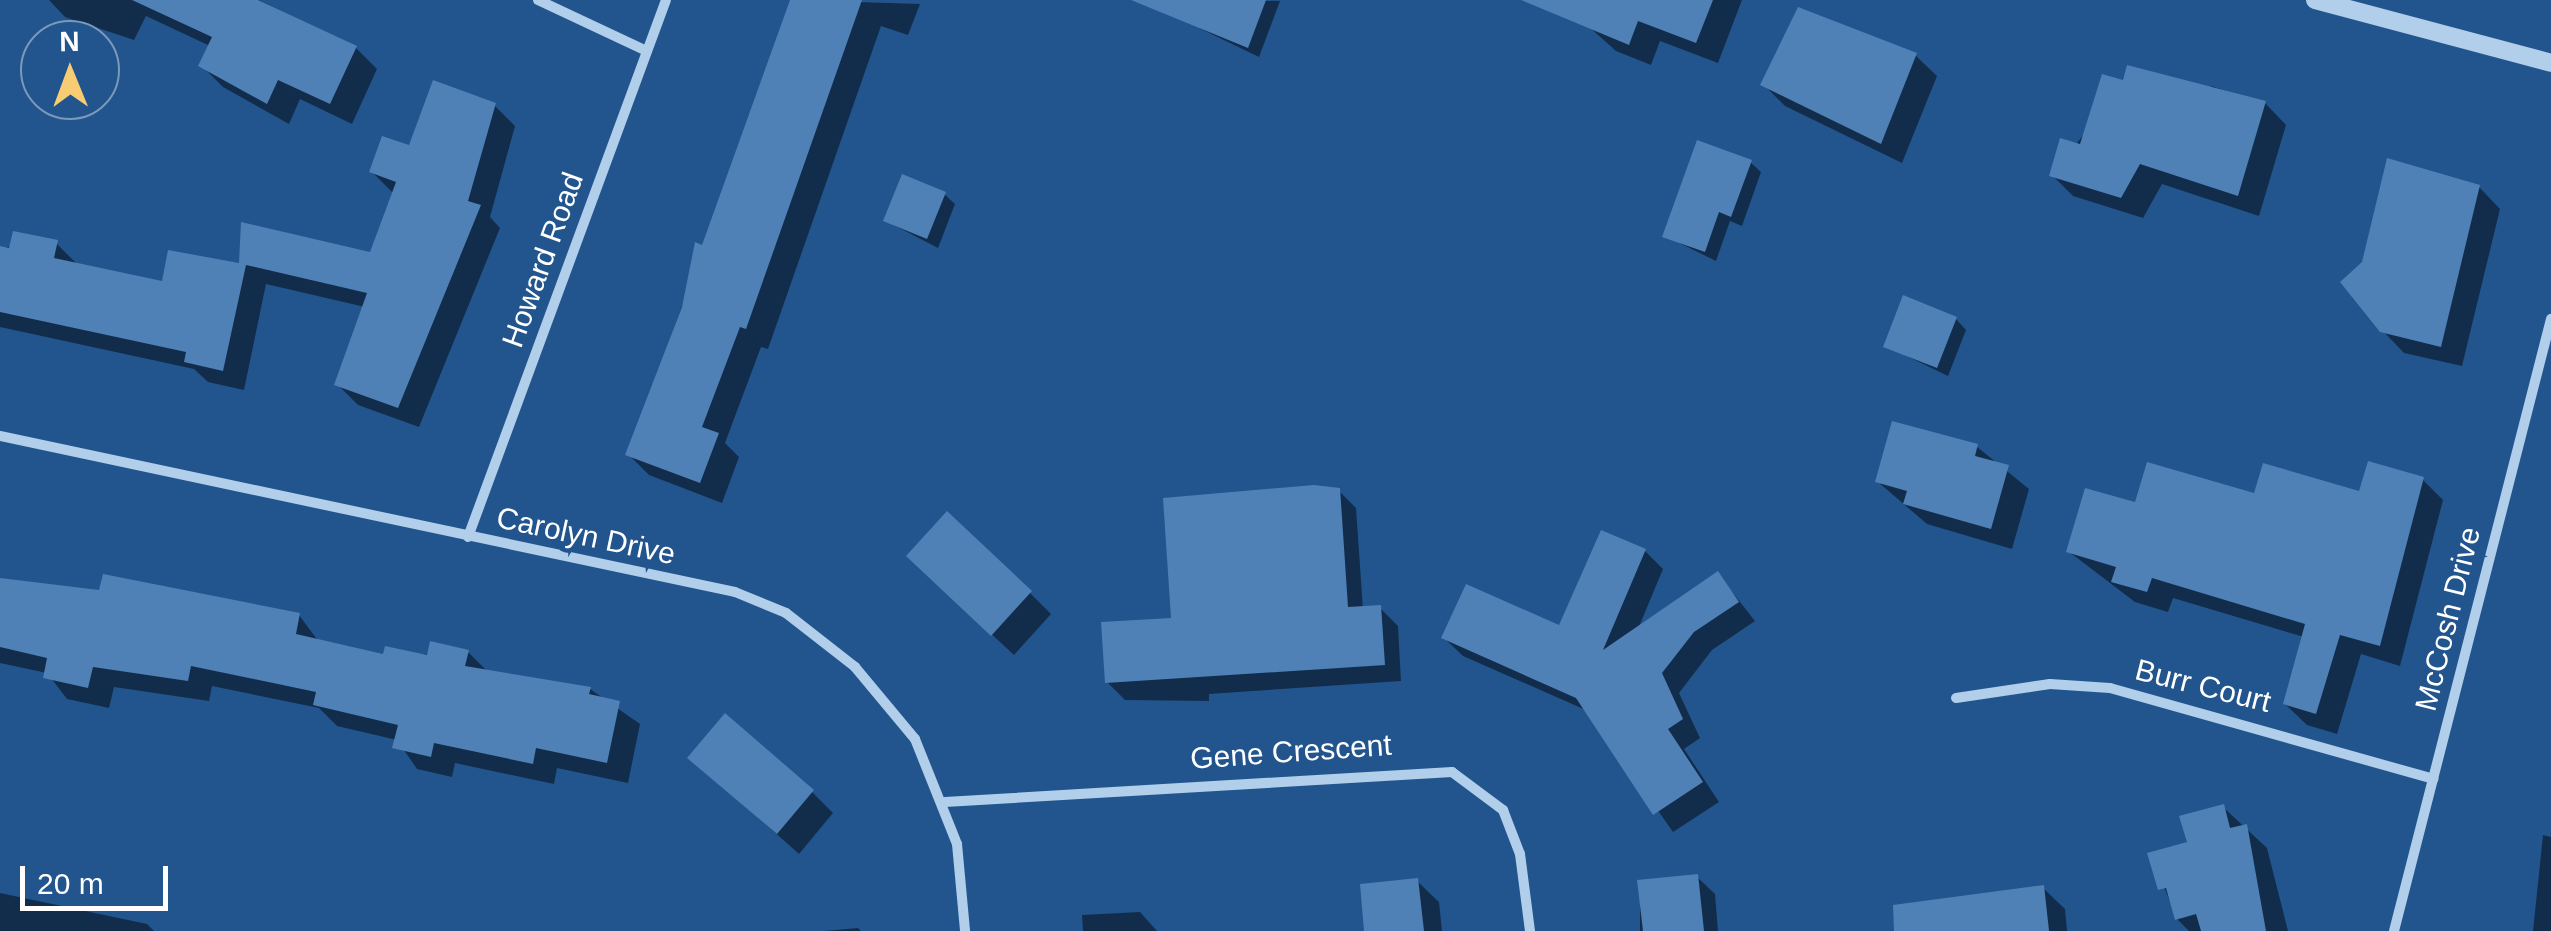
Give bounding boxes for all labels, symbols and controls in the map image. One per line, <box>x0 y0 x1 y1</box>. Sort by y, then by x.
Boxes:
north arrow <box>20 20 120 120</box>
text: N <box>59 26 80 57</box>
street label: Howard Road <box>495 168 591 352</box>
street label: Carolyn Drive <box>493 500 679 572</box>
street label: McCosh Drive <box>2408 523 2488 715</box>
street label: Burr Court <box>2132 652 2274 720</box>
street label: Gene Crescent <box>1189 727 1393 777</box>
scale bar <box>25 846 172 908</box>
text: 20 m <box>37 867 104 900</box>

